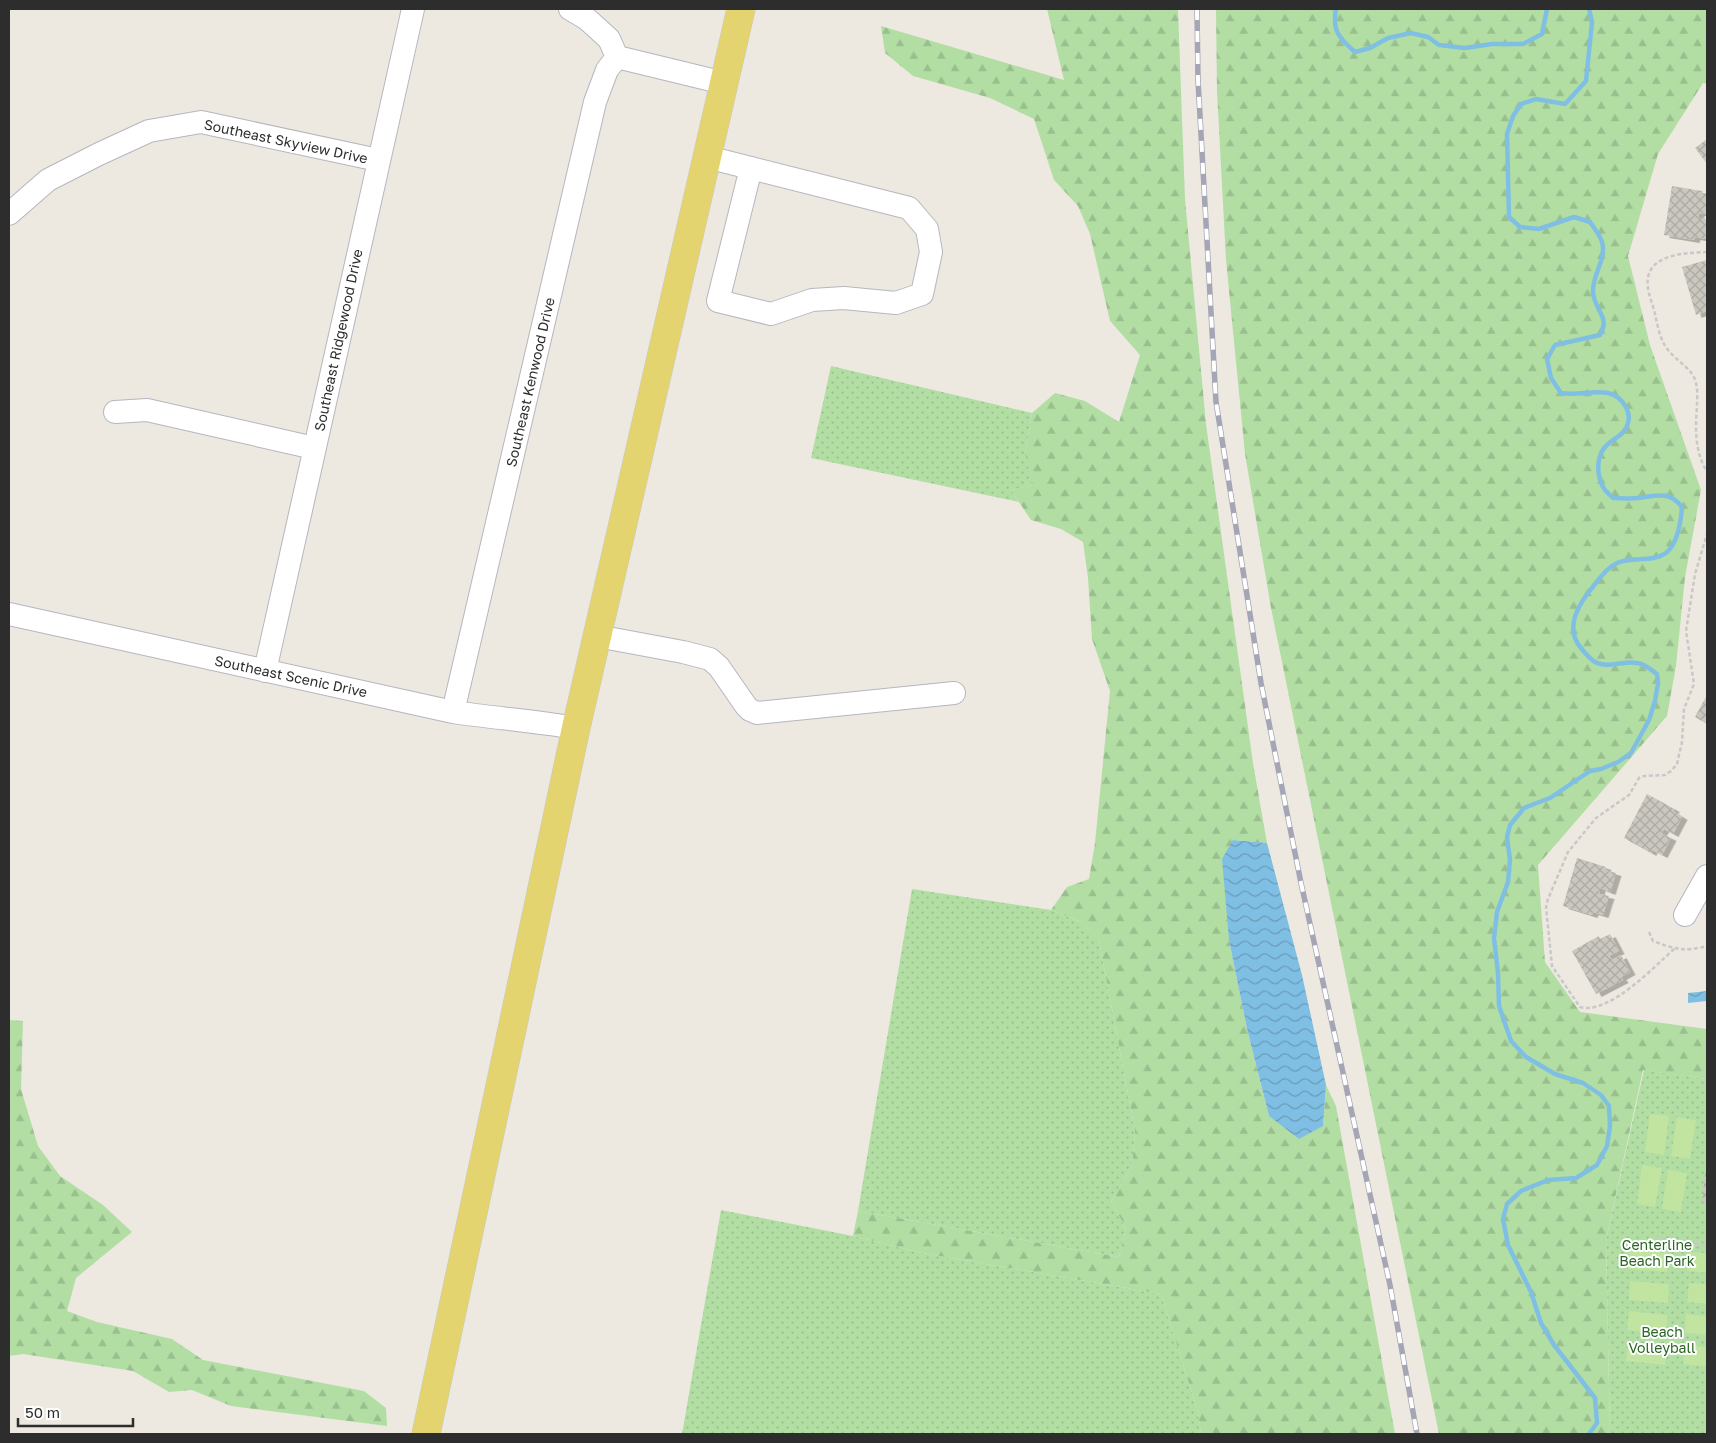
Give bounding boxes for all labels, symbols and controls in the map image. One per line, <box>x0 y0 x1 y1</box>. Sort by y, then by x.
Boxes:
street label: Southeast Skyview Drive <box>203 115 369 167</box>
street label: Southeast Ridgewood Drive <box>310 247 366 433</box>
street label: Southeast Kenwood Drive <box>502 296 558 468</box>
street label: Southeast Scenic Drive <box>213 652 369 700</box>
park label: Centerline Beach Park <box>1619 1236 1695 1269</box>
park label: Beach Volleyball <box>1629 1323 1695 1356</box>
scale bar <box>18 1396 132 1428</box>
text: 50 m <box>25 1403 60 1421</box>

